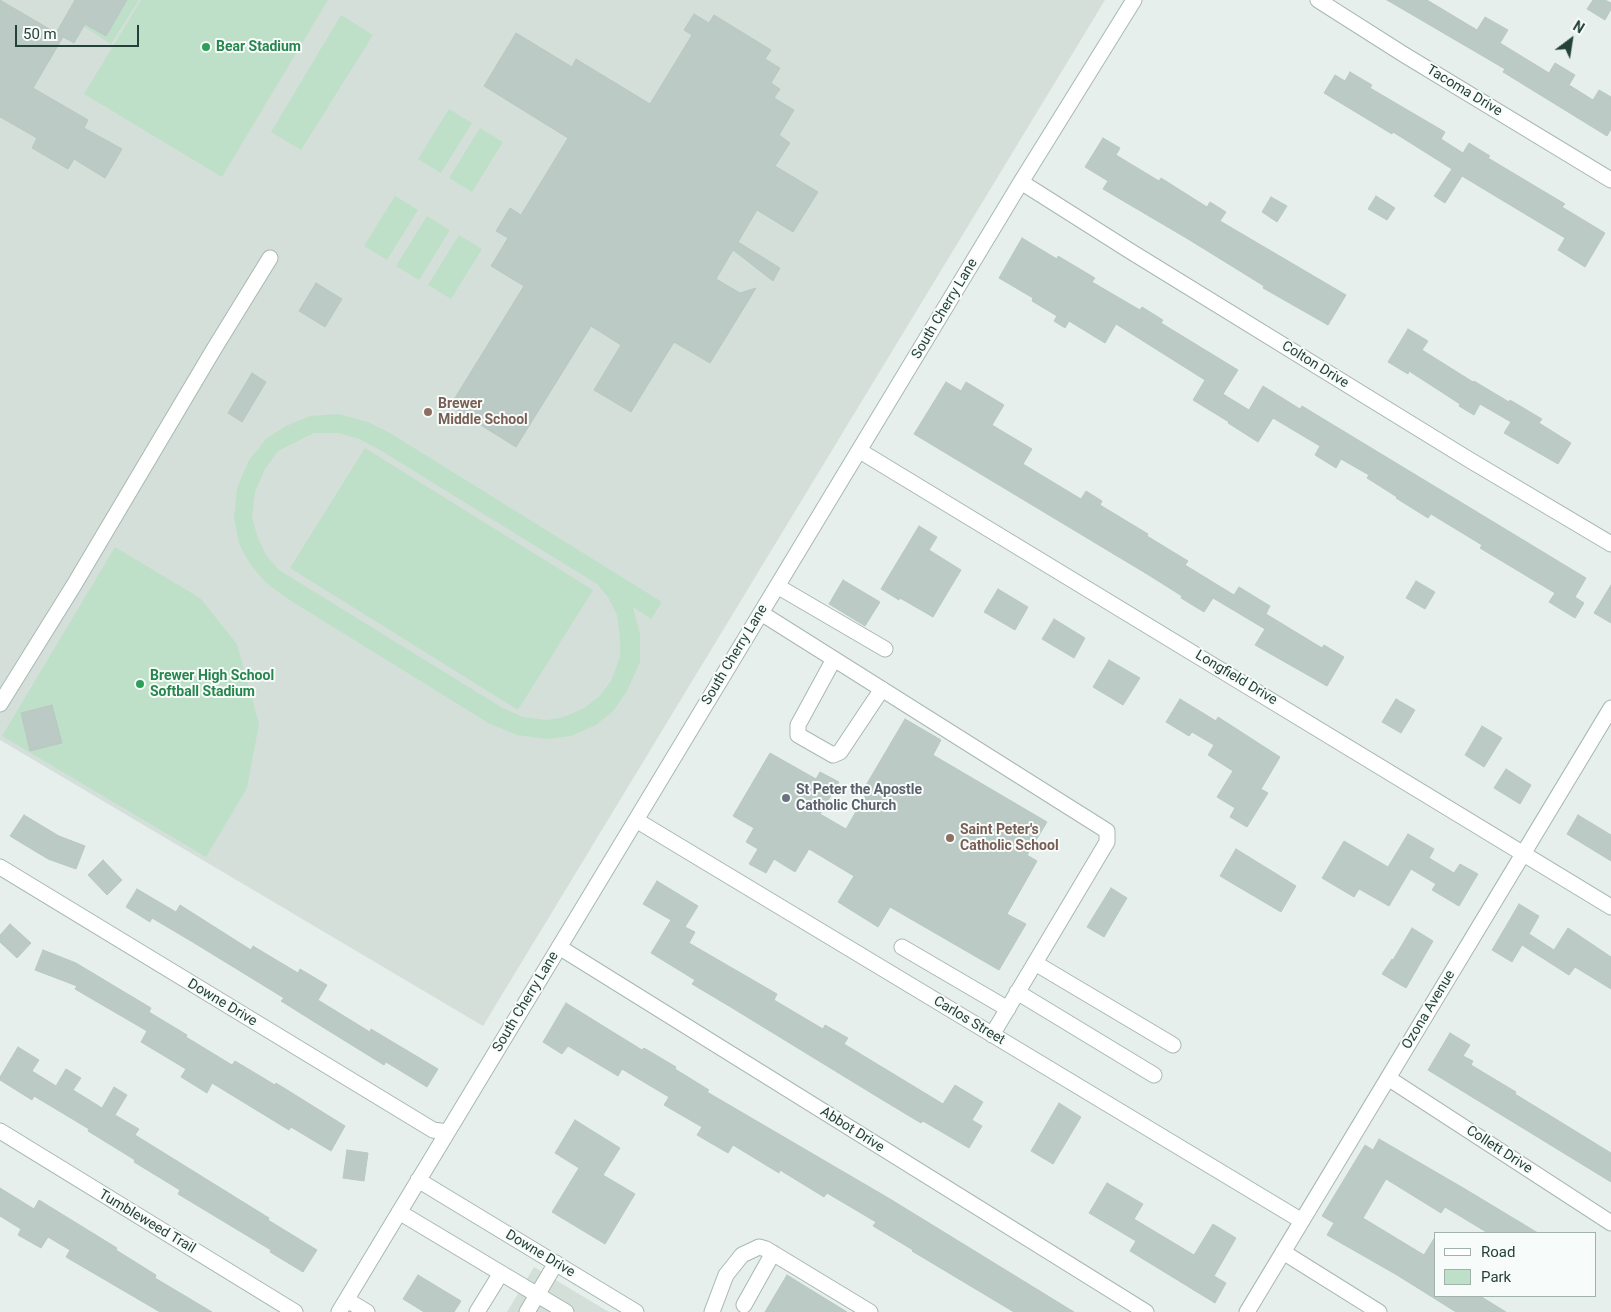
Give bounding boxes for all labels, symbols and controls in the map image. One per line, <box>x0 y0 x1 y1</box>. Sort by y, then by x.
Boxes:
scale bar <box>18 15 141 47</box>
north arrow <box>1546 15 1596 65</box>
text: N <box>1570 18 1587 37</box>
text: 50 m <box>23 25 57 43</box>
place label: Bear Stadium <box>216 39 301 55</box>
marker: Bear Stadium <box>200 41 212 53</box>
street label: Tacoma Drive <box>1423 62 1505 120</box>
street label: South Cherry Lane <box>908 256 982 362</box>
street label: Colton Drive <box>1278 338 1352 392</box>
place label: Brewer Middle School <box>438 396 528 428</box>
marker: Brewer Middle School <box>422 406 434 418</box>
street label: South Cherry Lane <box>698 602 772 708</box>
street label: Longfield Drive <box>1192 647 1280 709</box>
place label: Brewer High School Softball Stadium <box>150 668 274 700</box>
marker: Brewer High School Softball Stadium <box>134 678 146 690</box>
place label: St Peter the Apostle Catholic Church <box>796 782 922 814</box>
marker: St Peter the Apostle Catholic Church <box>780 792 792 804</box>
place label: Saint Peter's Catholic School <box>960 822 1059 854</box>
marker: Saint Peter's Catholic School <box>944 832 956 844</box>
street label: South Cherry Lane <box>489 949 563 1055</box>
street label: Ozona Avenue <box>1399 968 1459 1052</box>
street label: Downe Drive <box>184 976 260 1030</box>
street label: Carlos Street <box>930 993 1008 1049</box>
street label: Abbot Drive <box>817 1104 887 1156</box>
street label: Collett Drive <box>1463 1122 1535 1178</box>
street label: Tumbleweed Trail <box>96 1187 198 1257</box>
street label: Downe Drive <box>502 1227 578 1281</box>
legend <box>1434 1232 1596 1297</box>
text: Road <box>1481 1243 1515 1261</box>
text: Park <box>1481 1268 1511 1286</box>

